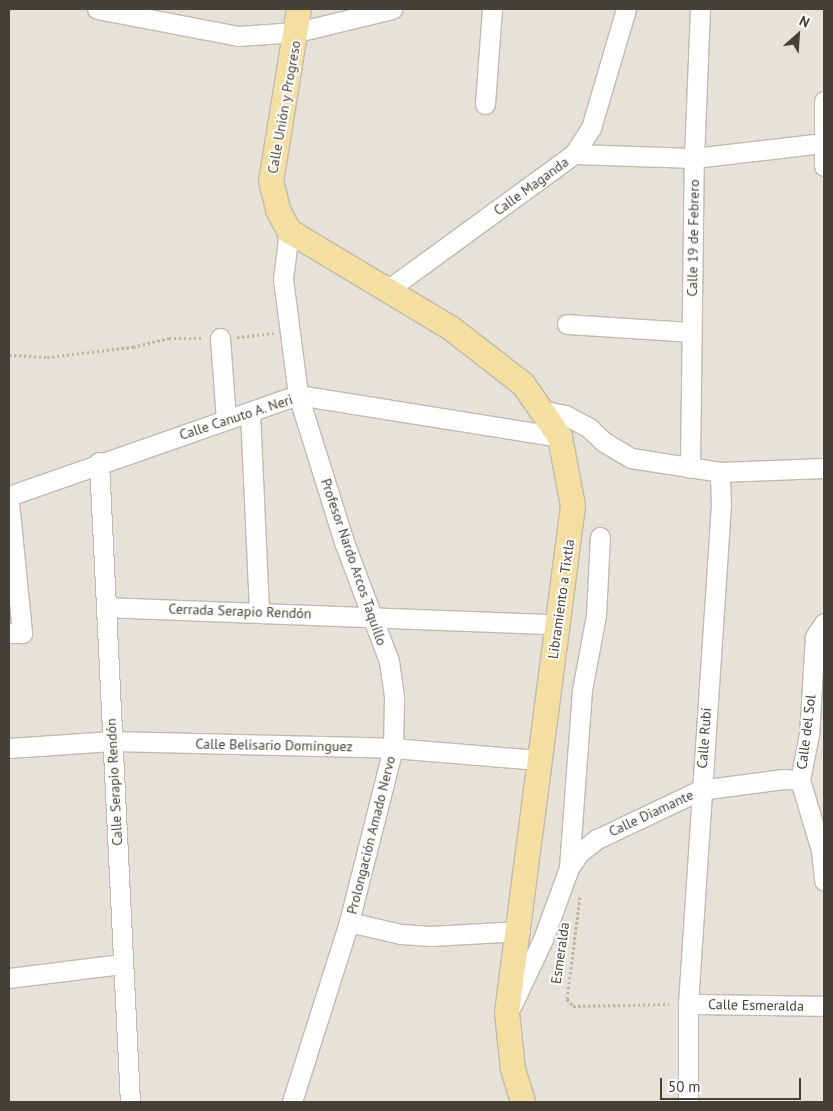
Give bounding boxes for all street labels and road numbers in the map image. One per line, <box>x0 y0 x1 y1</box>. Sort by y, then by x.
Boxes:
street label: Calle Unión y Progreso <box>264 39 304 175</box>
street label: Calle Maganda <box>490 153 572 219</box>
street label: Calle 19 de Febrero <box>684 179 702 297</box>
street label: Calle Canuto A. Neri <box>176 390 296 444</box>
street label: Profesor Nardo Arcos Taquillo <box>317 476 391 648</box>
street label: Libramiento a Tixtla <box>544 538 578 660</box>
street label: Cerrada Serapio Rendón <box>168 600 312 622</box>
street label: Calle del Sol <box>793 694 819 770</box>
street label: Calle Rubí <box>694 707 714 769</box>
street label: Calle Serapio Rendón <box>102 718 126 846</box>
street label: Calle Belisario Domínguez <box>195 735 353 755</box>
street label: Prolongación Amado Nervo <box>343 754 399 916</box>
street label: Calle Diamante <box>606 786 696 840</box>
street label: Esmeralda <box>547 921 573 985</box>
street label: Calle Esmeralda <box>708 996 804 1014</box>

